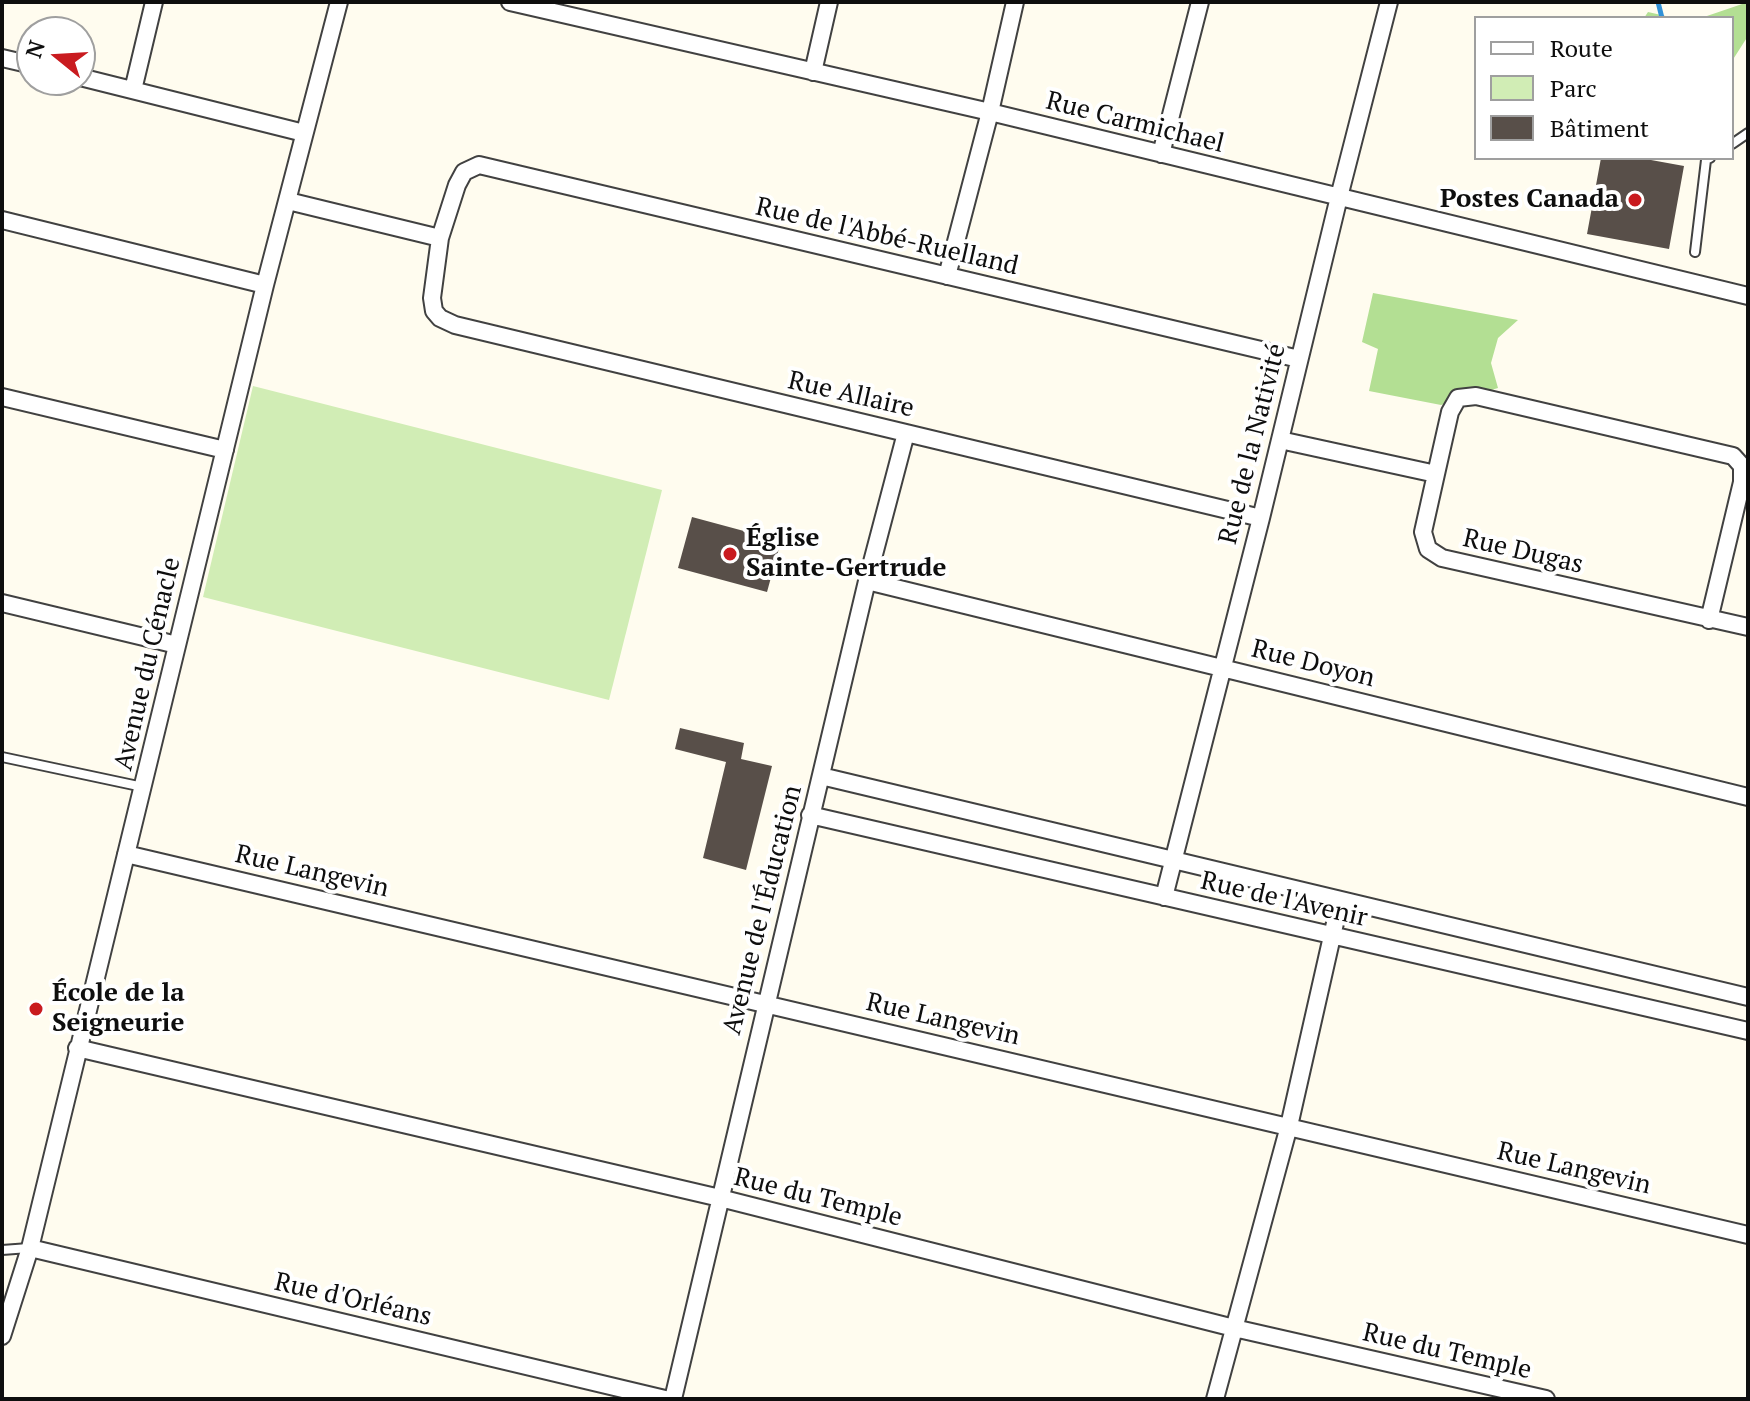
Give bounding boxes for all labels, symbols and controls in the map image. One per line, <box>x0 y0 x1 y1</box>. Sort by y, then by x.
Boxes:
north arrow <box>16 16 96 96</box>
legend <box>1474 16 1734 160</box>
text: Route <box>1550 32 1613 64</box>
text: N <box>18 37 51 61</box>
text: Parc <box>1550 72 1597 104</box>
street label: Rue Carmichael <box>1043 86 1227 160</box>
text: Bâtiment <box>1550 112 1649 144</box>
place label: Postes Canada <box>1440 184 1619 216</box>
marker: Postes Canada <box>1626 191 1644 209</box>
street label: Rue de l'Abbé-Ruelland <box>753 192 1021 282</box>
street label: Rue de la Nativité <box>1213 341 1293 547</box>
street label: Rue Allaire <box>785 365 917 425</box>
place label: Église Sainte-Gertrude <box>746 523 946 584</box>
street label: Rue Dugas <box>1460 523 1586 581</box>
marker: Église Sainte-Gertrude <box>721 545 739 563</box>
street label: Avenue du Cénacle <box>108 554 188 774</box>
street label: Rue Doyon <box>1248 634 1378 694</box>
street label: Avenue de l'Éducation <box>717 782 809 1038</box>
street label: Rue Langevin <box>232 839 392 905</box>
street label: Rue de l'Avenir <box>1198 866 1370 934</box>
place label: École de la Seigneurie <box>52 978 185 1040</box>
street label: Rue Langevin <box>863 987 1023 1053</box>
marker: École de la Seigneurie <box>27 1000 45 1018</box>
street label: Rue Langevin <box>1494 1136 1654 1202</box>
street label: Rue du Temple <box>731 1162 905 1234</box>
street label: Rue d'Orléans <box>271 1267 435 1333</box>
street label: Rue du Temple <box>1360 1317 1534 1387</box>

